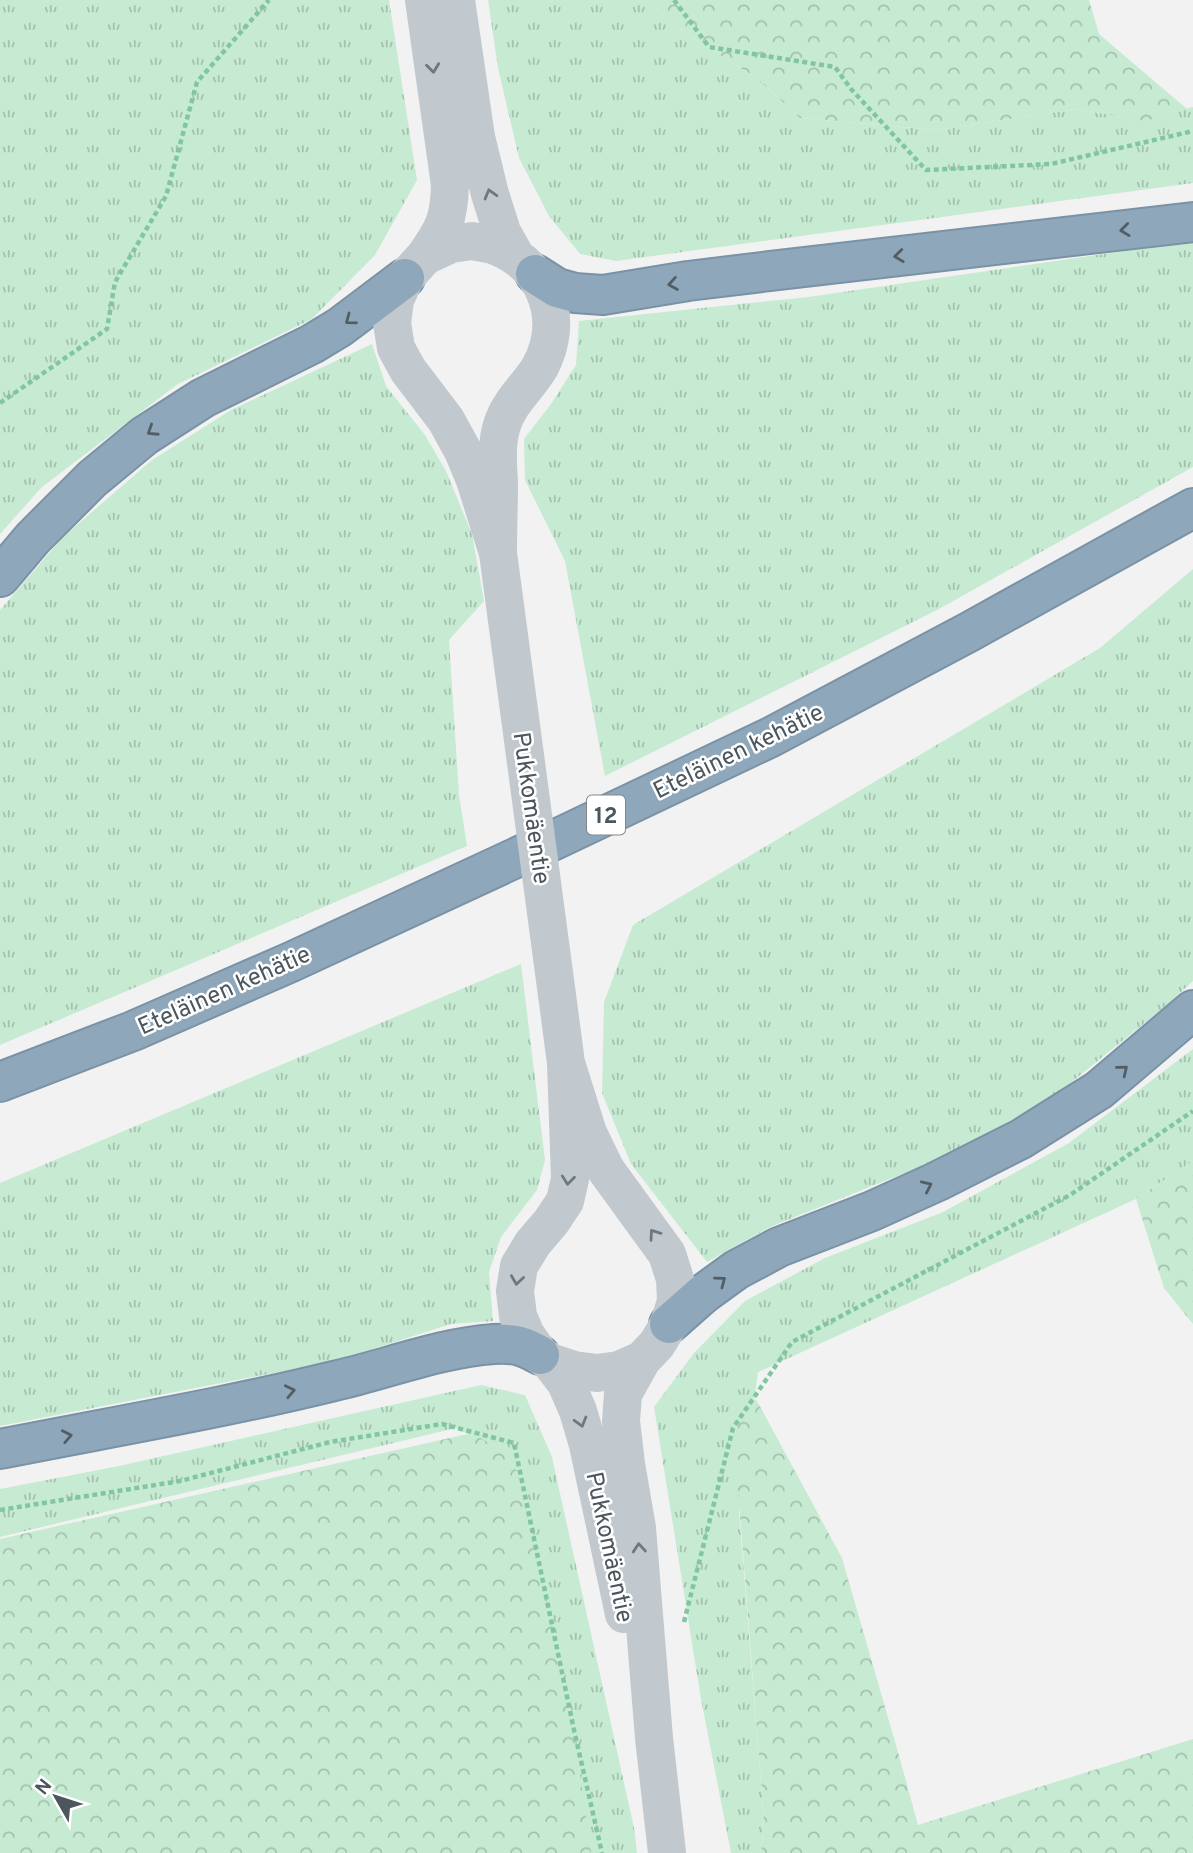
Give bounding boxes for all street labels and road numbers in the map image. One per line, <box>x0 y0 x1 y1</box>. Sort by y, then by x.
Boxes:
street label: Eteläinen kehätie <box>649 699 829 807</box>
street label: Pukkomäentie <box>505 730 556 886</box>
road number: 12 <box>587 796 625 834</box>
street label: Eteläinen kehätie <box>134 940 316 1043</box>
street label: Pukkomäentie <box>577 1469 639 1625</box>

